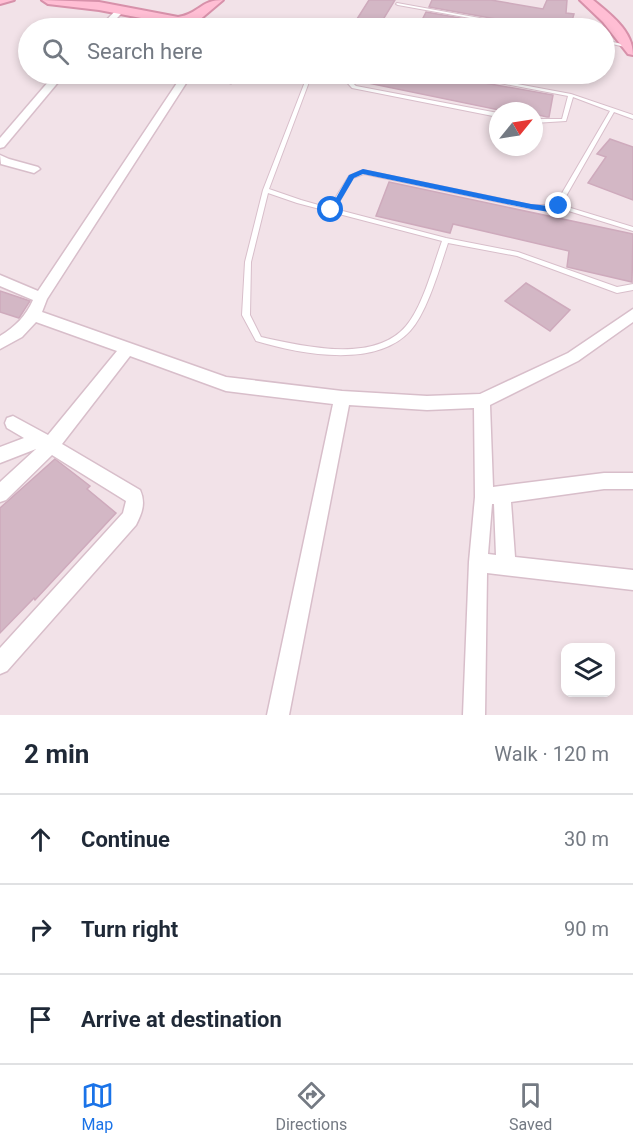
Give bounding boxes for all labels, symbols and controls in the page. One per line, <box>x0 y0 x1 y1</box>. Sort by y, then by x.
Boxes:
search box <box>18 18 615 84</box>
icon: search <box>39 35 72 68</box>
text: Search here <box>87 39 203 64</box>
north arrow <box>489 102 543 156</box>
route end <box>545 192 571 218</box>
route start <box>317 196 343 222</box>
map controls <box>561 643 615 697</box>
button: layers <box>561 643 615 697</box>
text: 2 min <box>24 739 89 769</box>
text: Walk · 120 m <box>494 742 609 766</box>
icon: ahead <box>24 823 57 856</box>
text: Continue <box>81 827 170 852</box>
text: 30 m <box>564 827 609 851</box>
icon: right <box>24 913 57 946</box>
text: Turn right <box>81 917 178 942</box>
text: 90 m <box>564 917 609 941</box>
icon: arrive <box>24 1003 57 1036</box>
text: Arrive at destination <box>81 1007 282 1032</box>
tab: Map <box>81 1079 114 1134</box>
tab: Directions <box>275 1079 347 1134</box>
tab: Saved <box>509 1079 552 1134</box>

